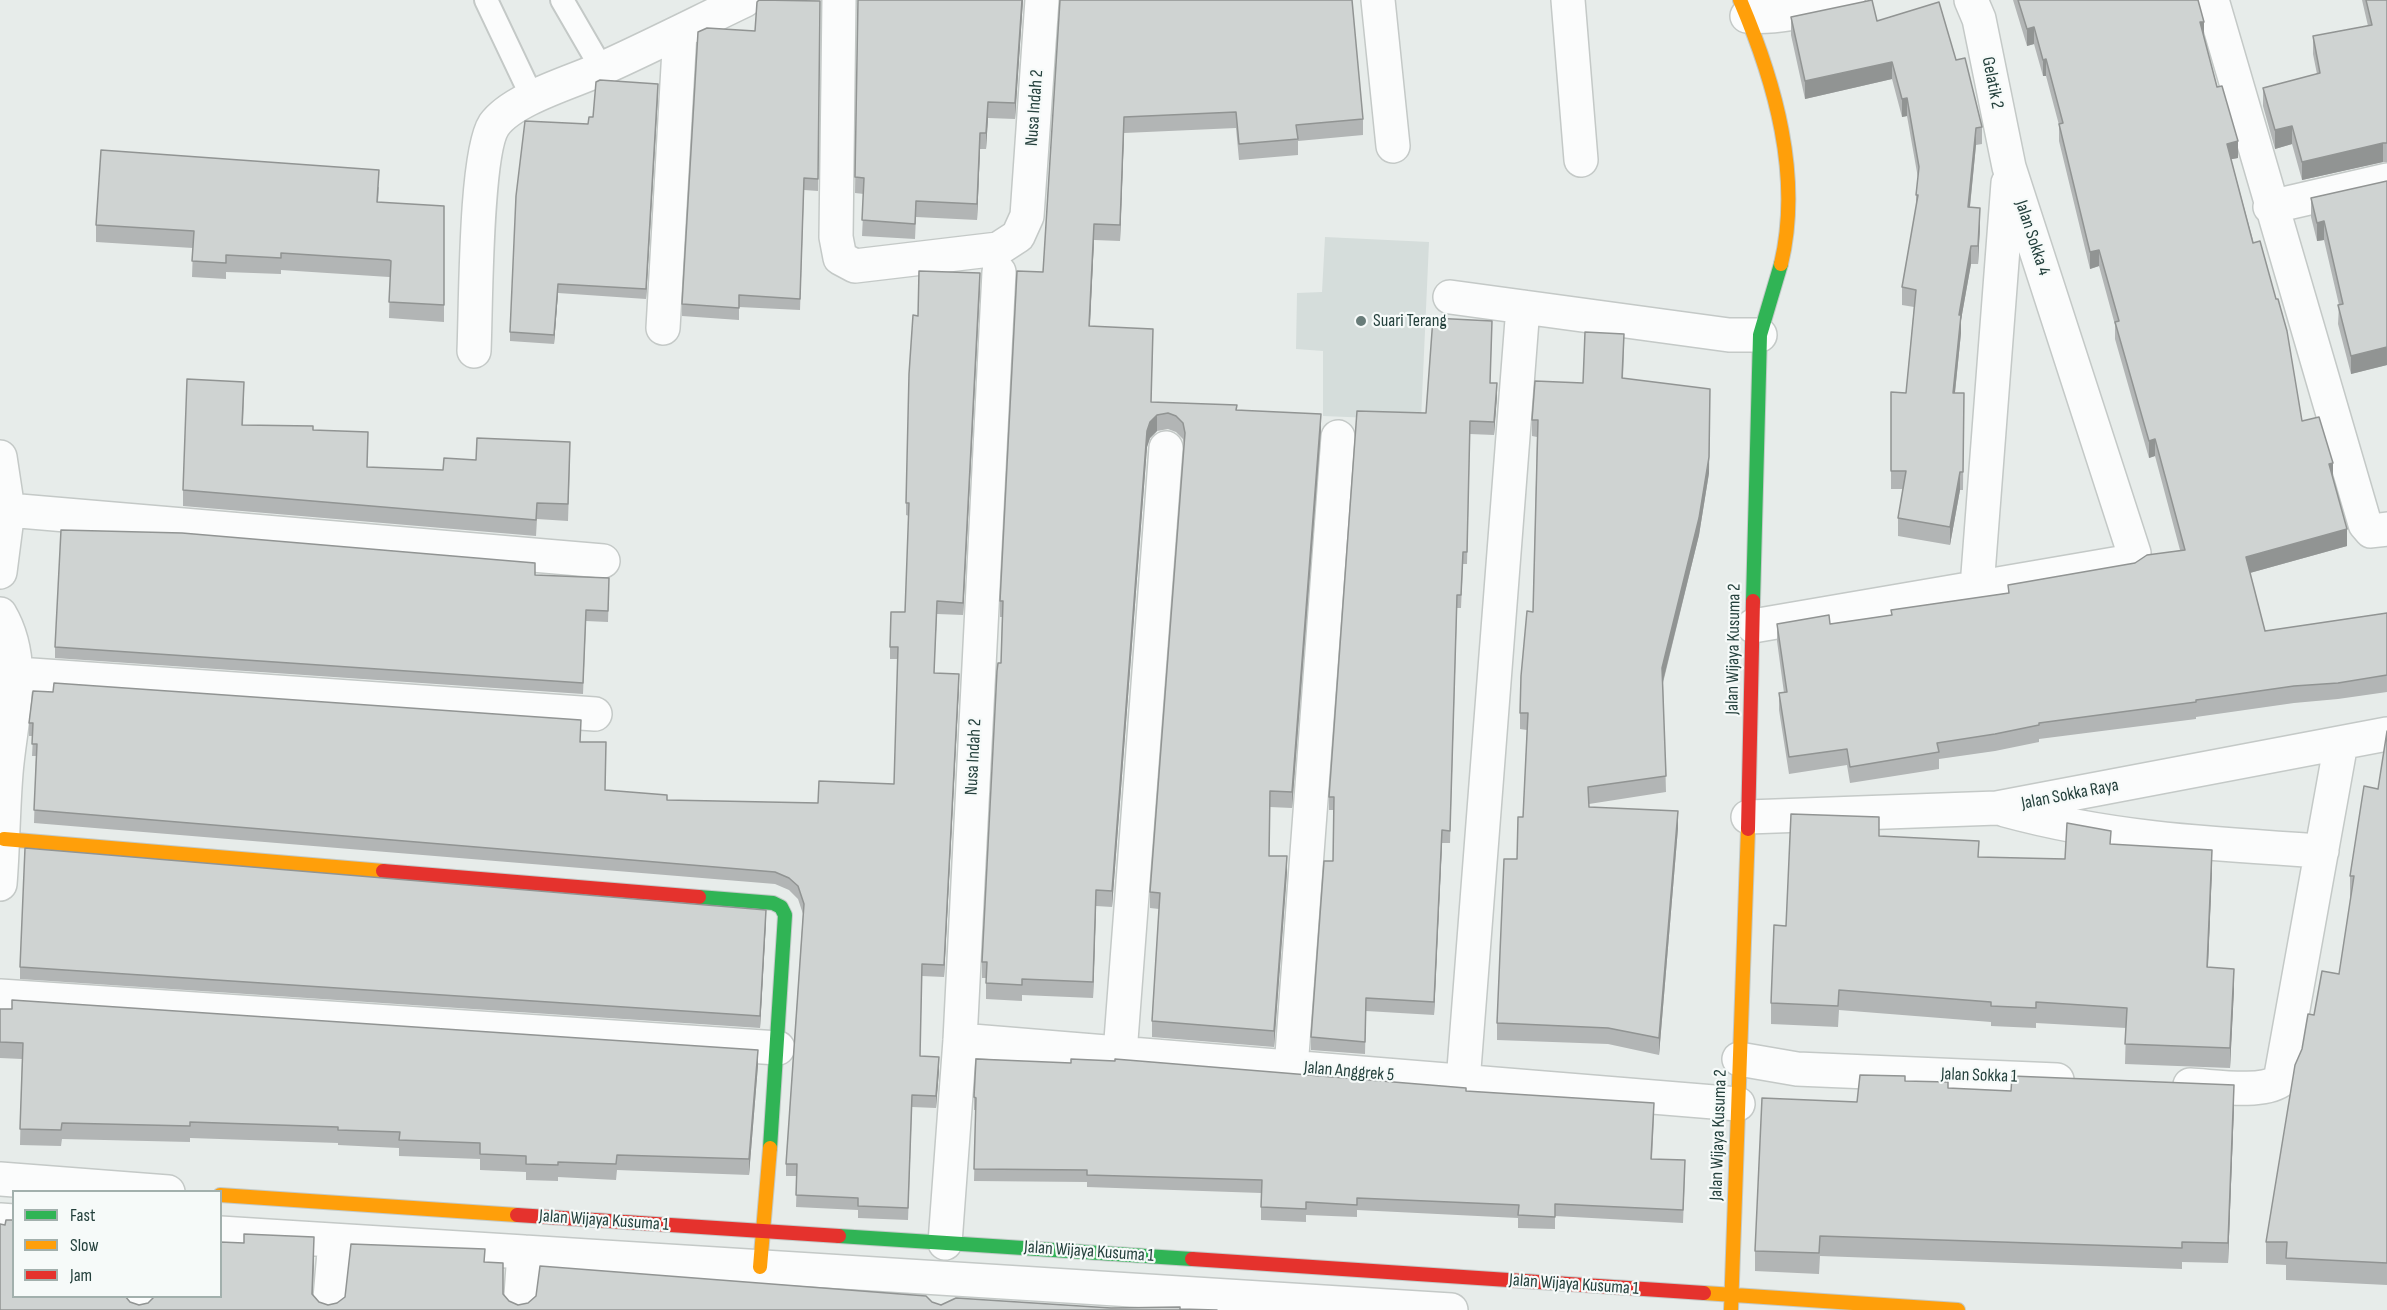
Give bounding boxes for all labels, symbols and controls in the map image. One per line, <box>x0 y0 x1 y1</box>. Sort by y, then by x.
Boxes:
street label: Gelatik 2 <box>1976 55 2008 111</box>
street label: Nusa Indah 2 <box>1022 69 1048 147</box>
street label: Jalan Sokka 4 <box>2010 198 2054 278</box>
place label: Suari Terang <box>1373 310 1447 332</box>
marker: Suari Terang <box>1354 314 1368 328</box>
street label: Jalan Wijaya Kusuma 2 <box>1722 583 1746 715</box>
street label: Nusa Indah 2 <box>961 718 987 796</box>
street label: Jalan Sokka Raya <box>2020 775 2120 815</box>
street label: Jalan Anggrek 5 <box>1303 1057 1395 1087</box>
street label: Jalan Sokka 1 <box>1940 1064 2018 1088</box>
street label: Jalan Wijaya Kusuma 2 <box>1706 1069 1732 1201</box>
legend <box>12 1190 222 1298</box>
text: Fast <box>70 1205 95 1226</box>
street label: Jalan Wijaya Kusuma 1 <box>538 1206 670 1236</box>
text: Slow <box>70 1235 99 1256</box>
street label: Jalan Wijaya Kusuma 1 <box>1023 1237 1155 1267</box>
text: Jam <box>70 1265 92 1286</box>
street label: Jalan Wijaya Kusuma 1 <box>1508 1270 1640 1300</box>

